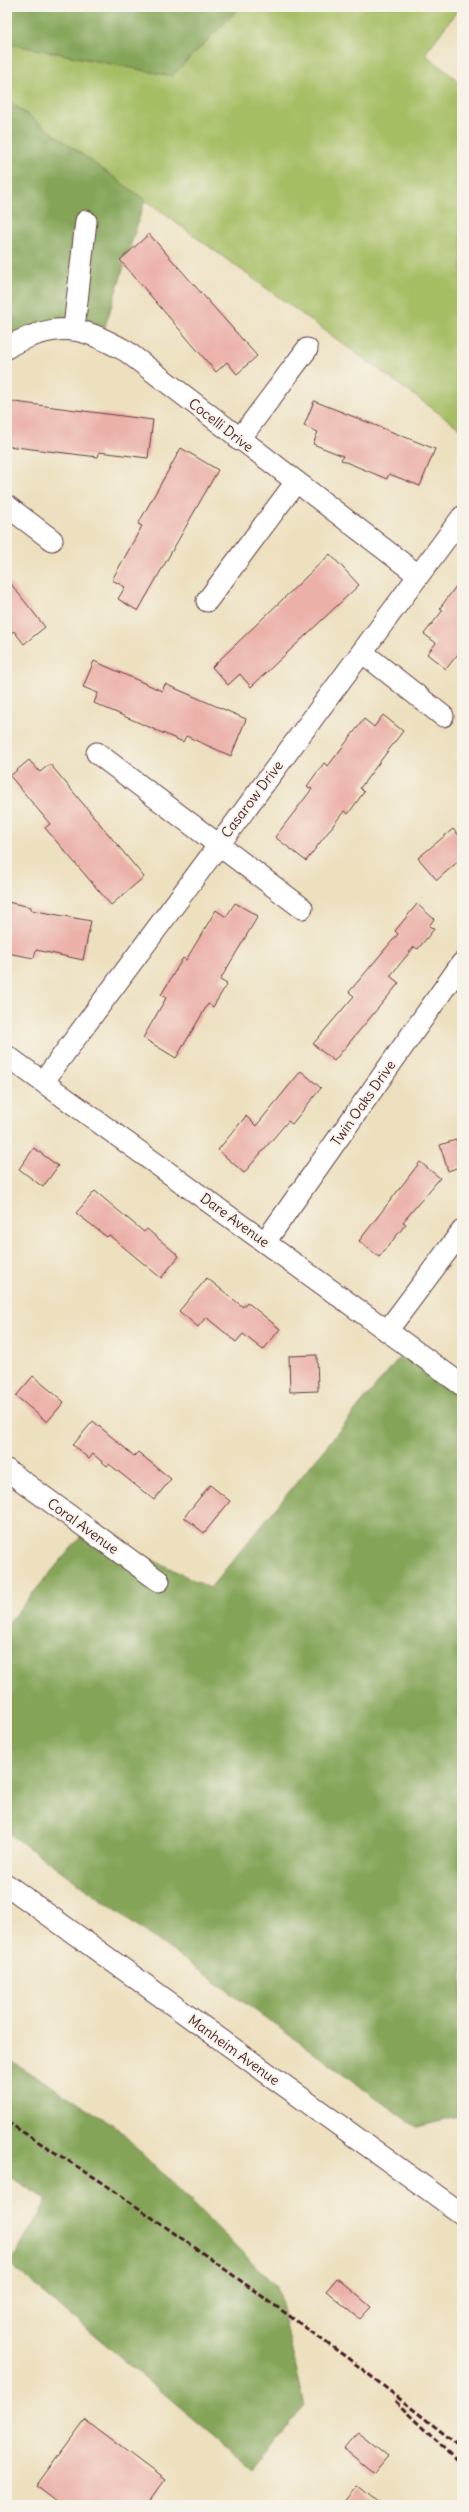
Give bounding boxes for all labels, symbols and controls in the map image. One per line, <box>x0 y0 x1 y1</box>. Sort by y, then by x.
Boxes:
street label: Cocelli Drive <box>185 394 257 456</box>
street label: Casarow Drive <box>217 757 287 841</box>
street label: Twin Oaks Drive <box>327 1057 399 1149</box>
street label: Dare Avenue <box>197 1189 273 1251</box>
street label: Coral Avenue <box>44 1494 122 1558</box>
street label: Manheim Avenue <box>185 2011 283 2089</box>

